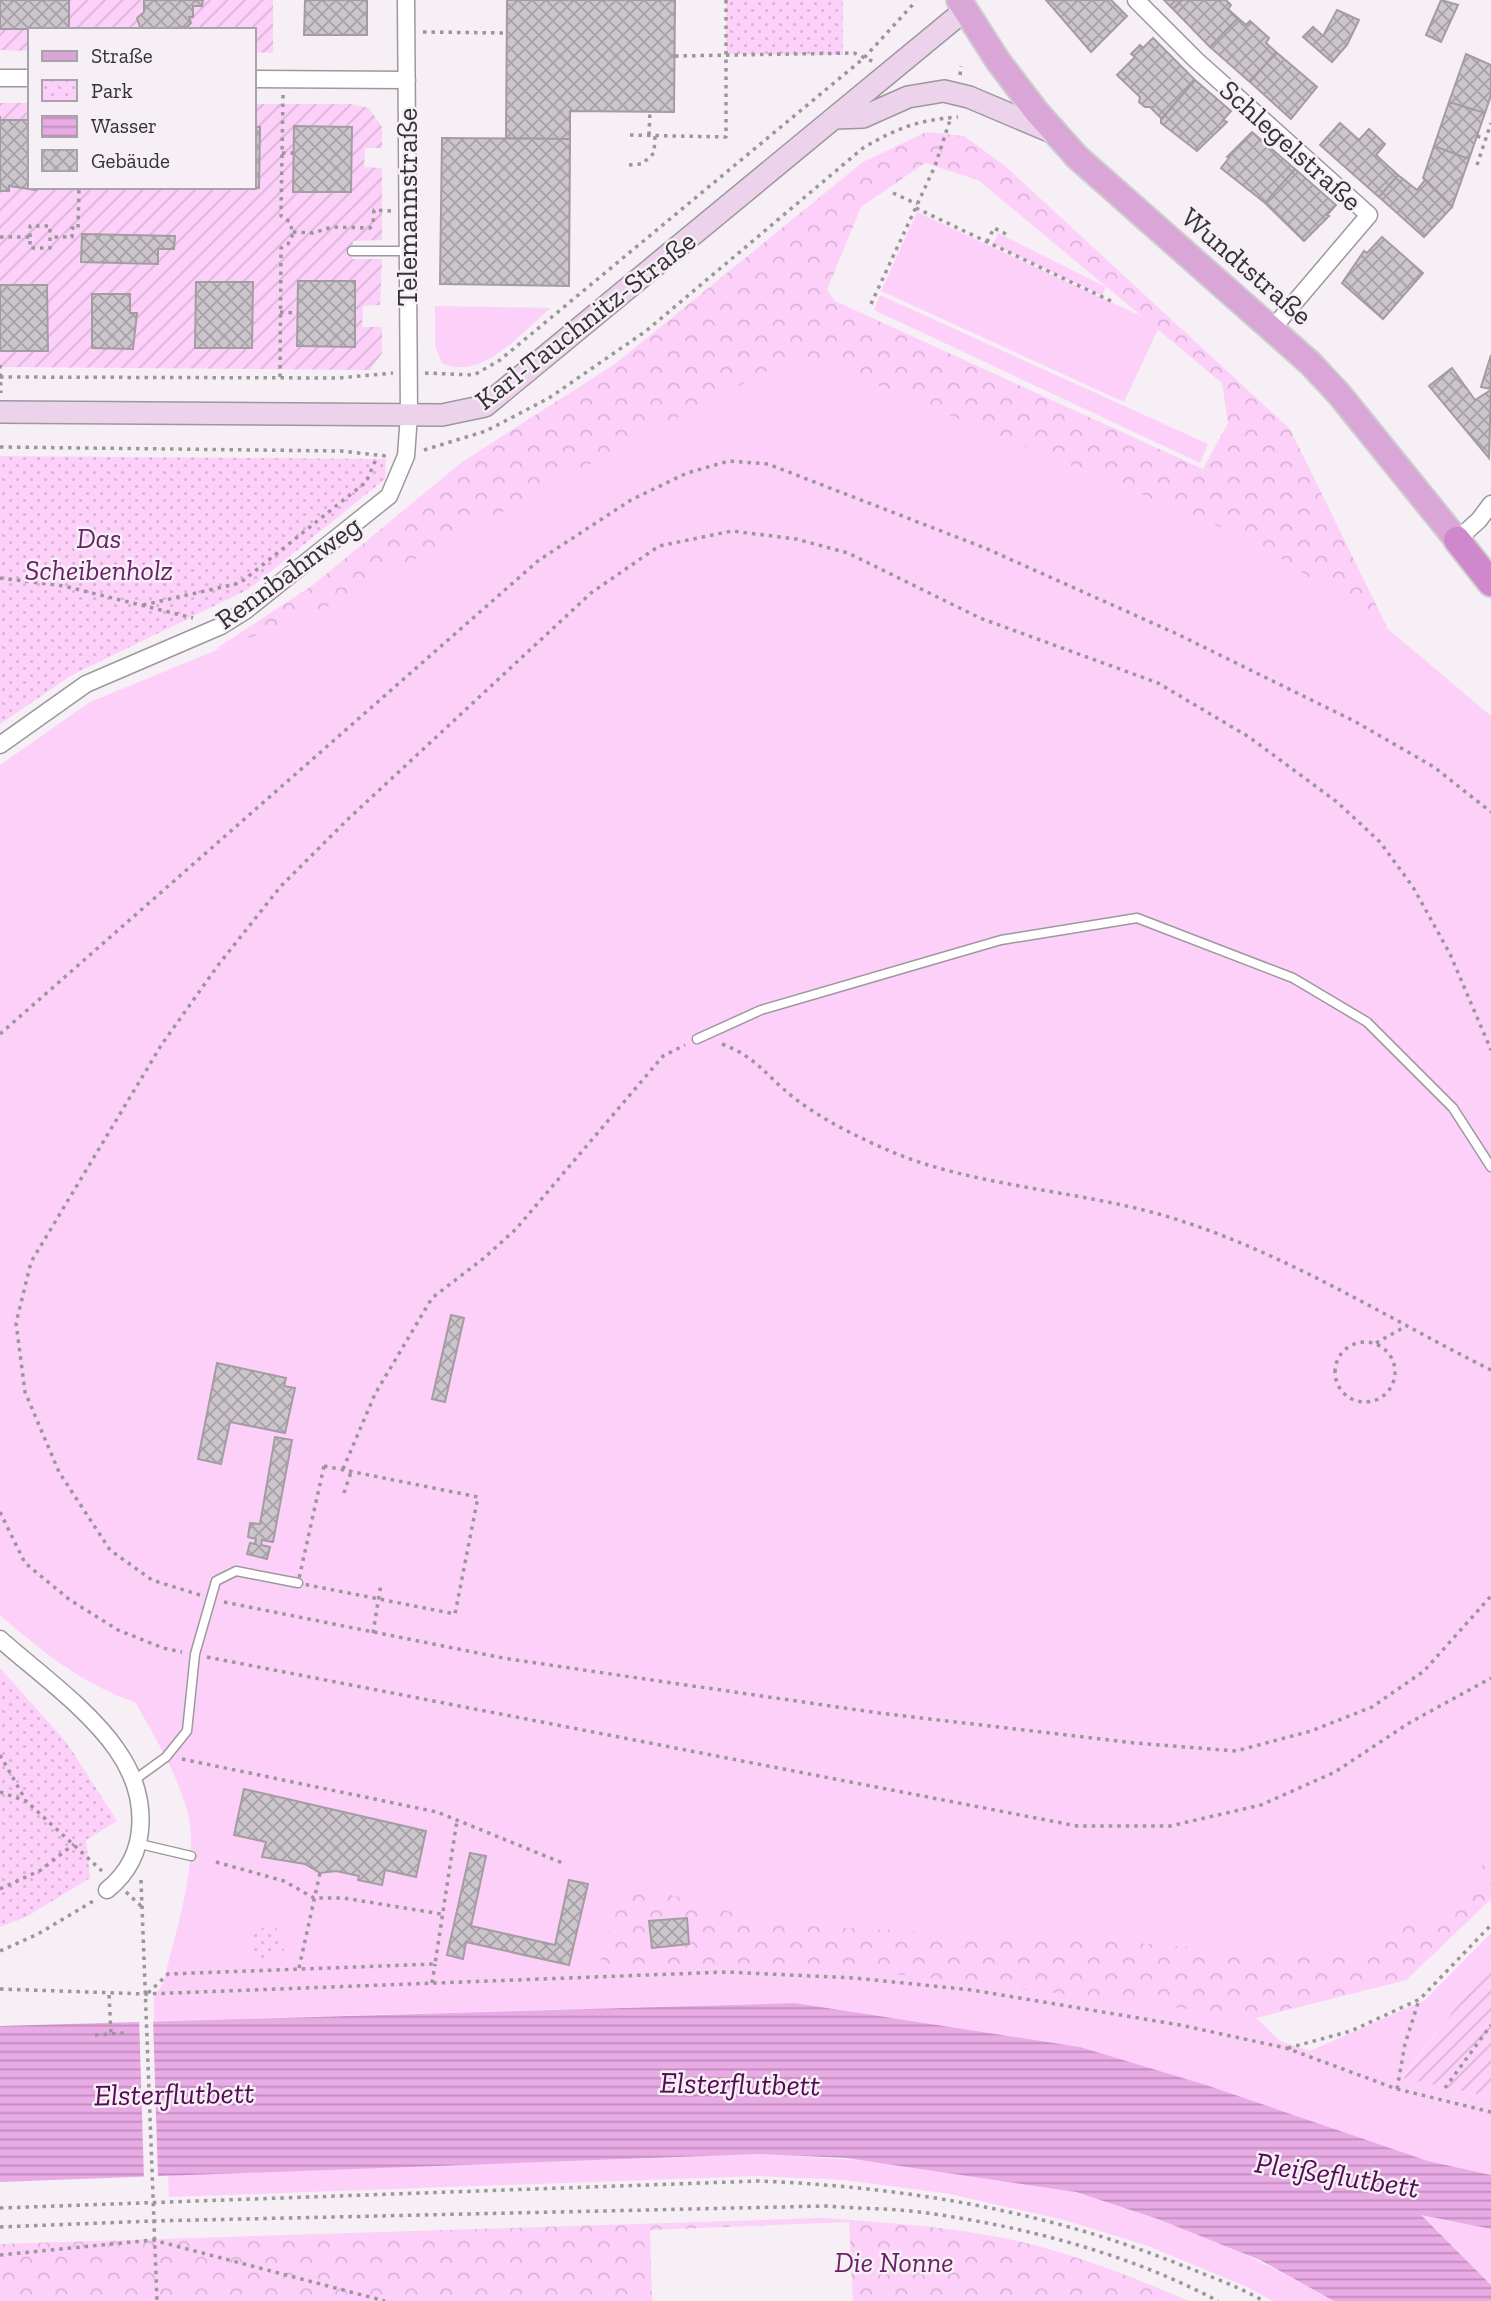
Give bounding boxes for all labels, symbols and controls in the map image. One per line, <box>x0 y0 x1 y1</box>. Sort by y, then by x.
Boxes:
legend <box>28 28 256 189</box>
text: Straße <box>91 43 153 68</box>
street label: Schlegelstraße <box>1213 73 1368 218</box>
text: Park <box>91 78 133 103</box>
street label: Telemannstraße <box>391 108 424 306</box>
text: Wasser <box>91 113 157 138</box>
text: Gebäude <box>91 148 170 173</box>
street label: Wundtstraße <box>1175 201 1319 332</box>
street label: Karl-Tauchnitz-Straße <box>468 224 702 417</box>
street label: Rennbahnweg <box>209 509 367 636</box>
park label: Das Scheibenholz <box>25 522 173 587</box>
water label: Elsterflutbett <box>659 2065 821 2103</box>
water label: Elsterflutbett <box>93 2075 255 2113</box>
water label: Pleißeflutbett <box>1252 2144 1422 2206</box>
park label: Die Nonne <box>834 2246 954 2279</box>

